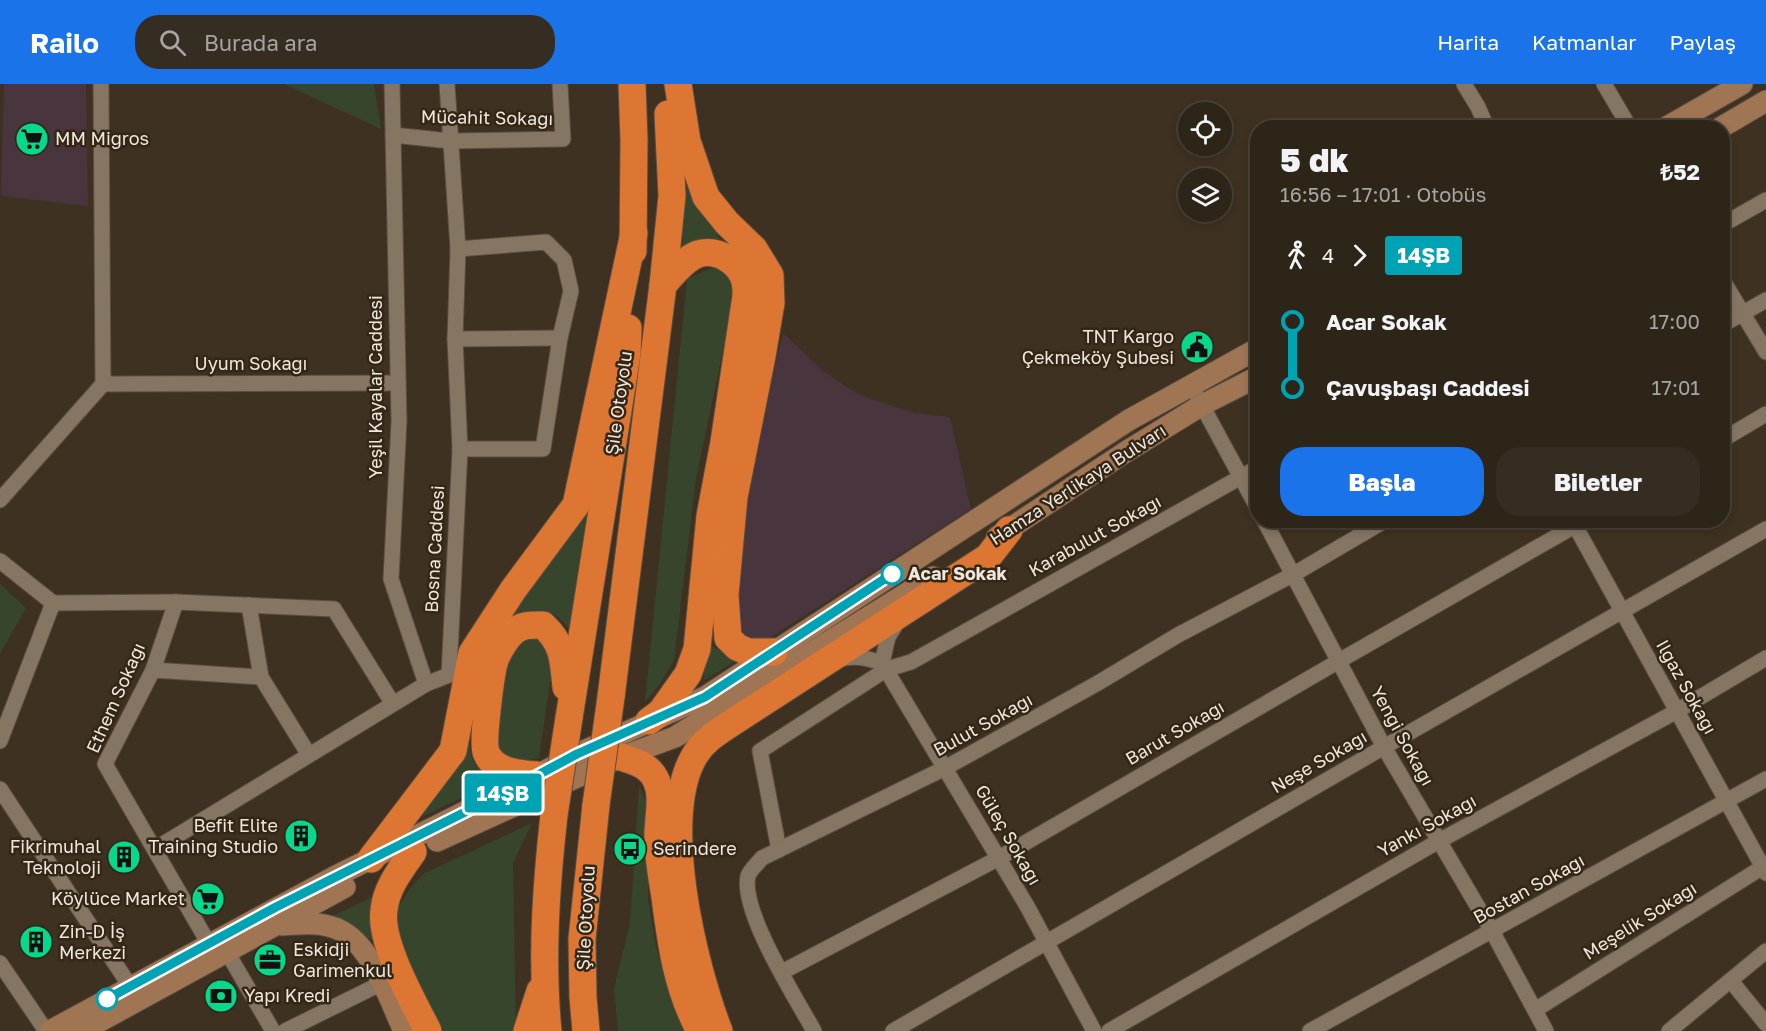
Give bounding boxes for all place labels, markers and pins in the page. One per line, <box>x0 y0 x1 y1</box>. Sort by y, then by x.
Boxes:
supermarket icon: MM Migros <box>14 121 50 157</box>
place label: MM Migros <box>55 127 149 149</box>
place label: TNT Kargo Çekmeköy Şubesi <box>1022 325 1174 368</box>
public building icon: TNT Kargo Çekmeköy Şubesi <box>1179 329 1215 365</box>
place label: Acar Sokak <box>908 562 1007 584</box>
marker: Acar Sokak <box>881 563 903 585</box>
place label: Befit Elite Training Studio <box>148 814 278 857</box>
building icon: Befit Elite Training Studio <box>283 818 319 854</box>
bus stop icon: Serindere <box>612 831 648 867</box>
place label: Fikrimuhal Teknoloji <box>10 835 101 878</box>
place label: Serindere <box>653 837 737 859</box>
building icon: Fikrimuhal Teknoloji <box>106 839 142 875</box>
supermarket icon: Köylüce Market <box>190 881 226 917</box>
place label: Köylüce Market <box>51 887 185 909</box>
place label: Zin-D İş Merkezi <box>59 920 126 963</box>
building icon: Zin-D İş Merkezi <box>18 924 54 960</box>
place label: Eskidji Garimenkul <box>293 938 392 981</box>
office icon: Eskidji Garimenkul <box>252 942 288 978</box>
bank icon: Yapı Kredi <box>203 978 239 1014</box>
place label: Yapı Kredi <box>244 984 330 1006</box>
unlabelled marker <box>96 988 118 1010</box>

